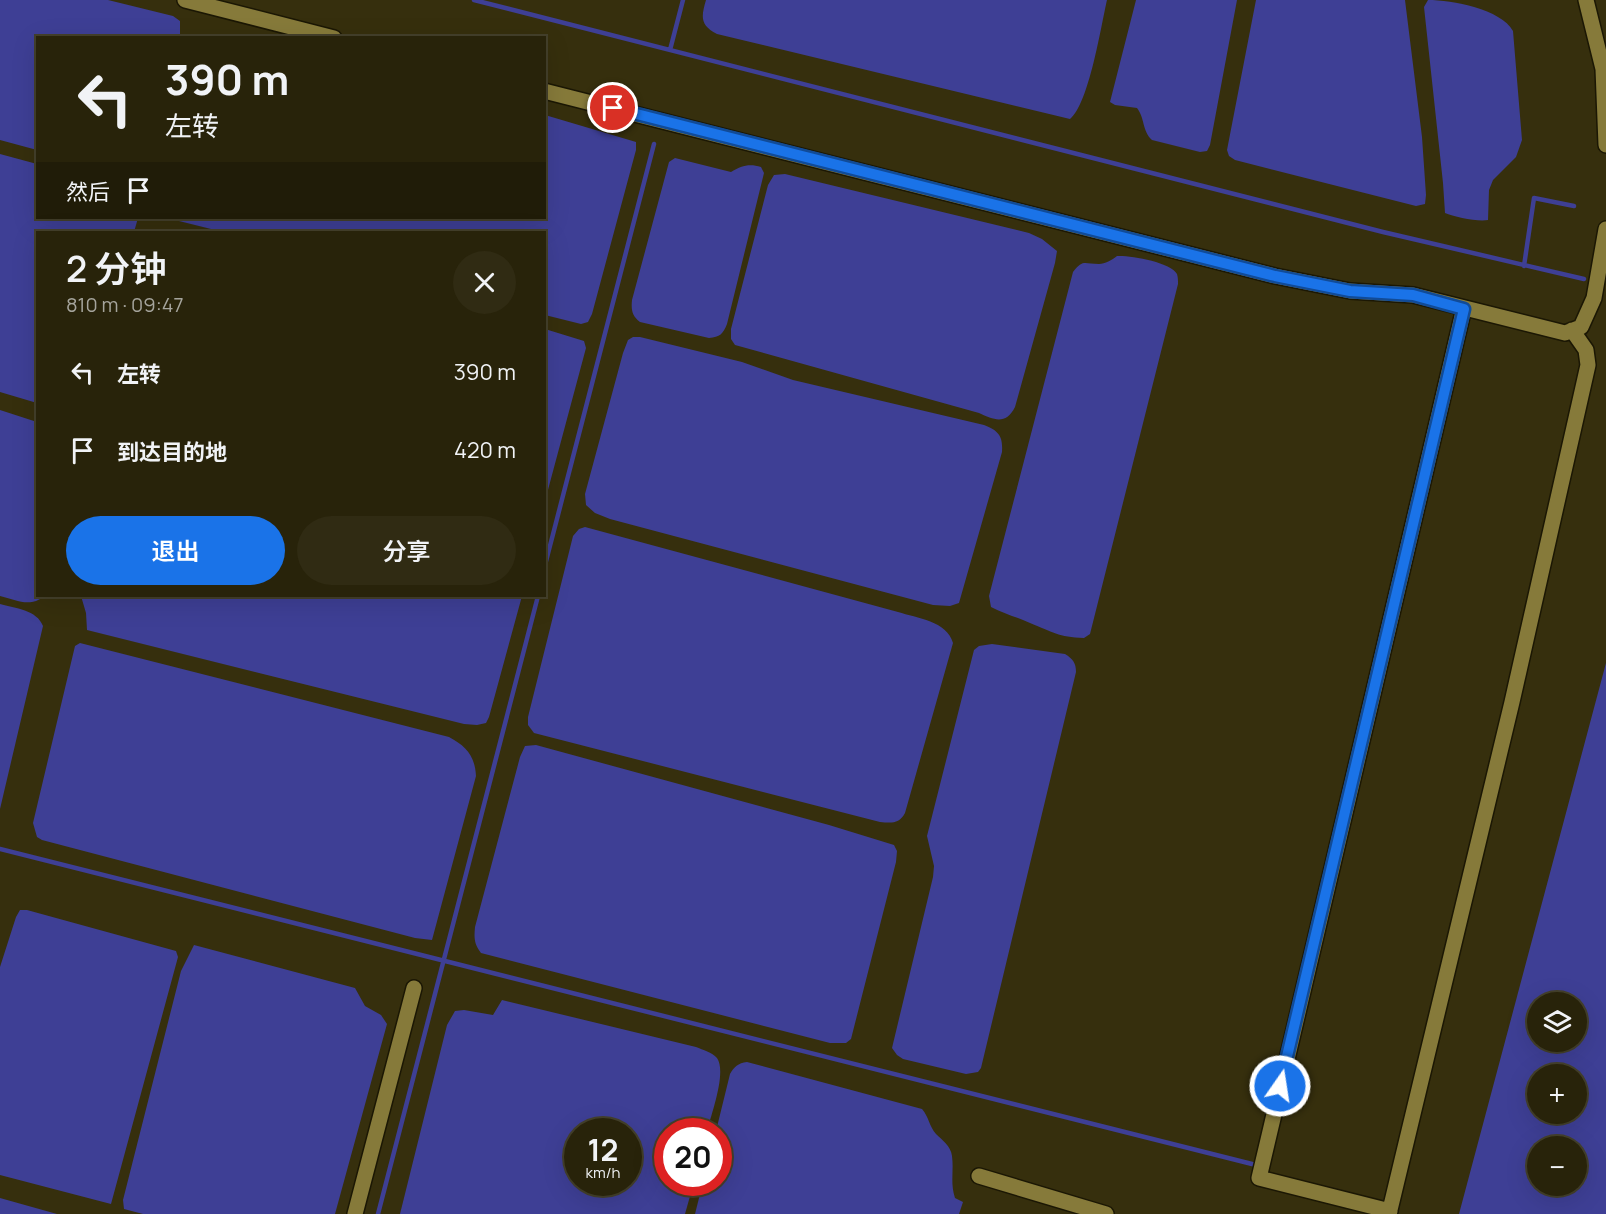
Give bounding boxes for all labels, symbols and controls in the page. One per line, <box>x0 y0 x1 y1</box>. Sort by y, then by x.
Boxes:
text: 390 m <box>165 50 289 108</box>
icon: left <box>66 60 144 138</box>
pin <box>587 82 638 133</box>
icon: arrive <box>596 91 629 124</box>
text: 左转 <box>165 107 219 144</box>
icon: arrive <box>122 174 155 207</box>
text: 然后 <box>66 177 110 207</box>
text: 2 分钟 <box>66 244 166 293</box>
button: close <box>453 251 516 314</box>
text: 810 m · 09:47 <box>66 291 184 318</box>
icon: left <box>66 356 99 389</box>
text: 390 m <box>454 357 516 387</box>
text: 左转 <box>117 359 161 389</box>
icon: arrive <box>66 434 99 467</box>
text: 420 m <box>454 435 516 465</box>
text: 到达目的地 <box>117 437 227 467</box>
button: 退出 <box>66 516 285 585</box>
button: 分享 <box>297 516 516 585</box>
map controls <box>1527 992 1587 1196</box>
button: layers <box>1527 992 1587 1052</box>
position arrow <box>1248 1054 1312 1118</box>
button: + <box>1527 1064 1587 1124</box>
speed limit sign: 20 <box>654 1118 732 1196</box>
text: 12 <box>587 1129 619 1170</box>
button: − <box>1527 1136 1587 1196</box>
text: km/h <box>586 1162 620 1183</box>

